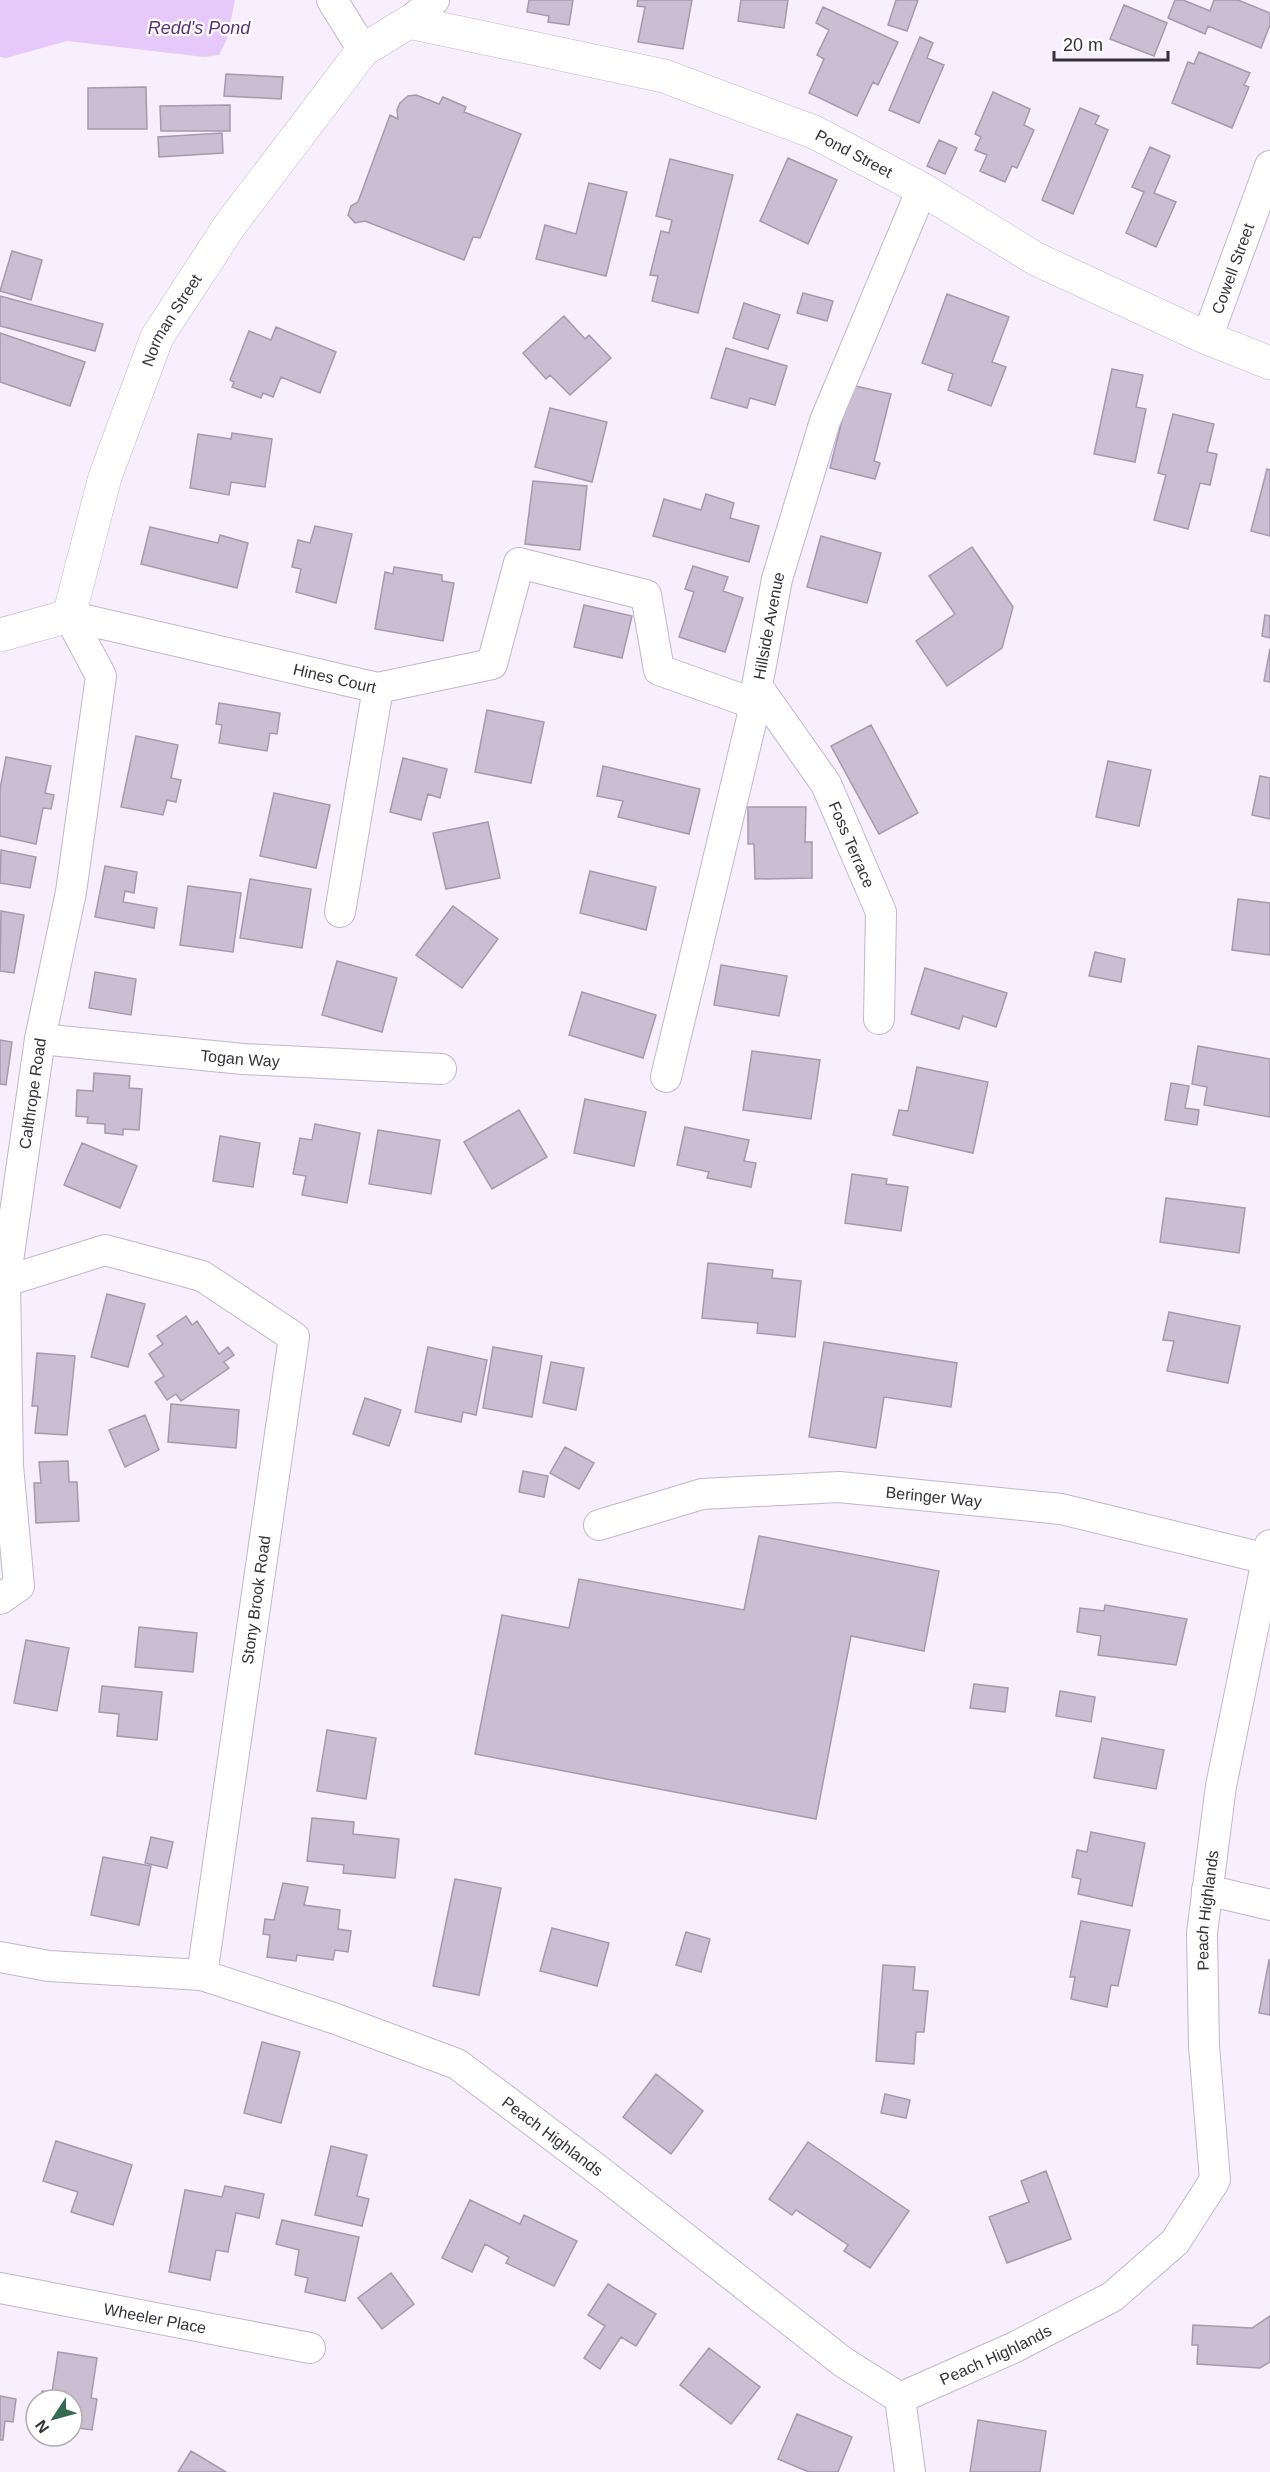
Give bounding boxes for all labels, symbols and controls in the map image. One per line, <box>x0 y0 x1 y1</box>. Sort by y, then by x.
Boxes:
water label: Redd's Pond <box>148 18 251 38</box>
scale bar <box>1054 24 1168 62</box>
text: 20 m <box>1063 35 1103 55</box>
street label: Pond Street <box>813 126 896 181</box>
street label: Cowell Street <box>1208 220 1257 316</box>
street label: Norman Street <box>138 270 205 369</box>
street label: Hillside Avenue <box>750 570 787 681</box>
street label: Hines Court <box>292 660 379 696</box>
street label: Foss Terrace <box>826 799 878 890</box>
street label: Calthrope Road <box>16 1037 49 1150</box>
street label: Togan Way <box>200 1046 280 1069</box>
street label: Beringer Way <box>885 1483 983 1510</box>
street label: Stony Brook Road <box>239 1535 273 1665</box>
street label: Peach Highlands <box>1193 1849 1221 1971</box>
street label: Peach Highlands <box>499 2093 606 2179</box>
street label: Wheeler Place <box>102 2300 208 2336</box>
street label: Peach Highlands <box>937 2321 1054 2388</box>
north arrow <box>24 2388 84 2448</box>
text: N <box>32 2417 53 2436</box>

